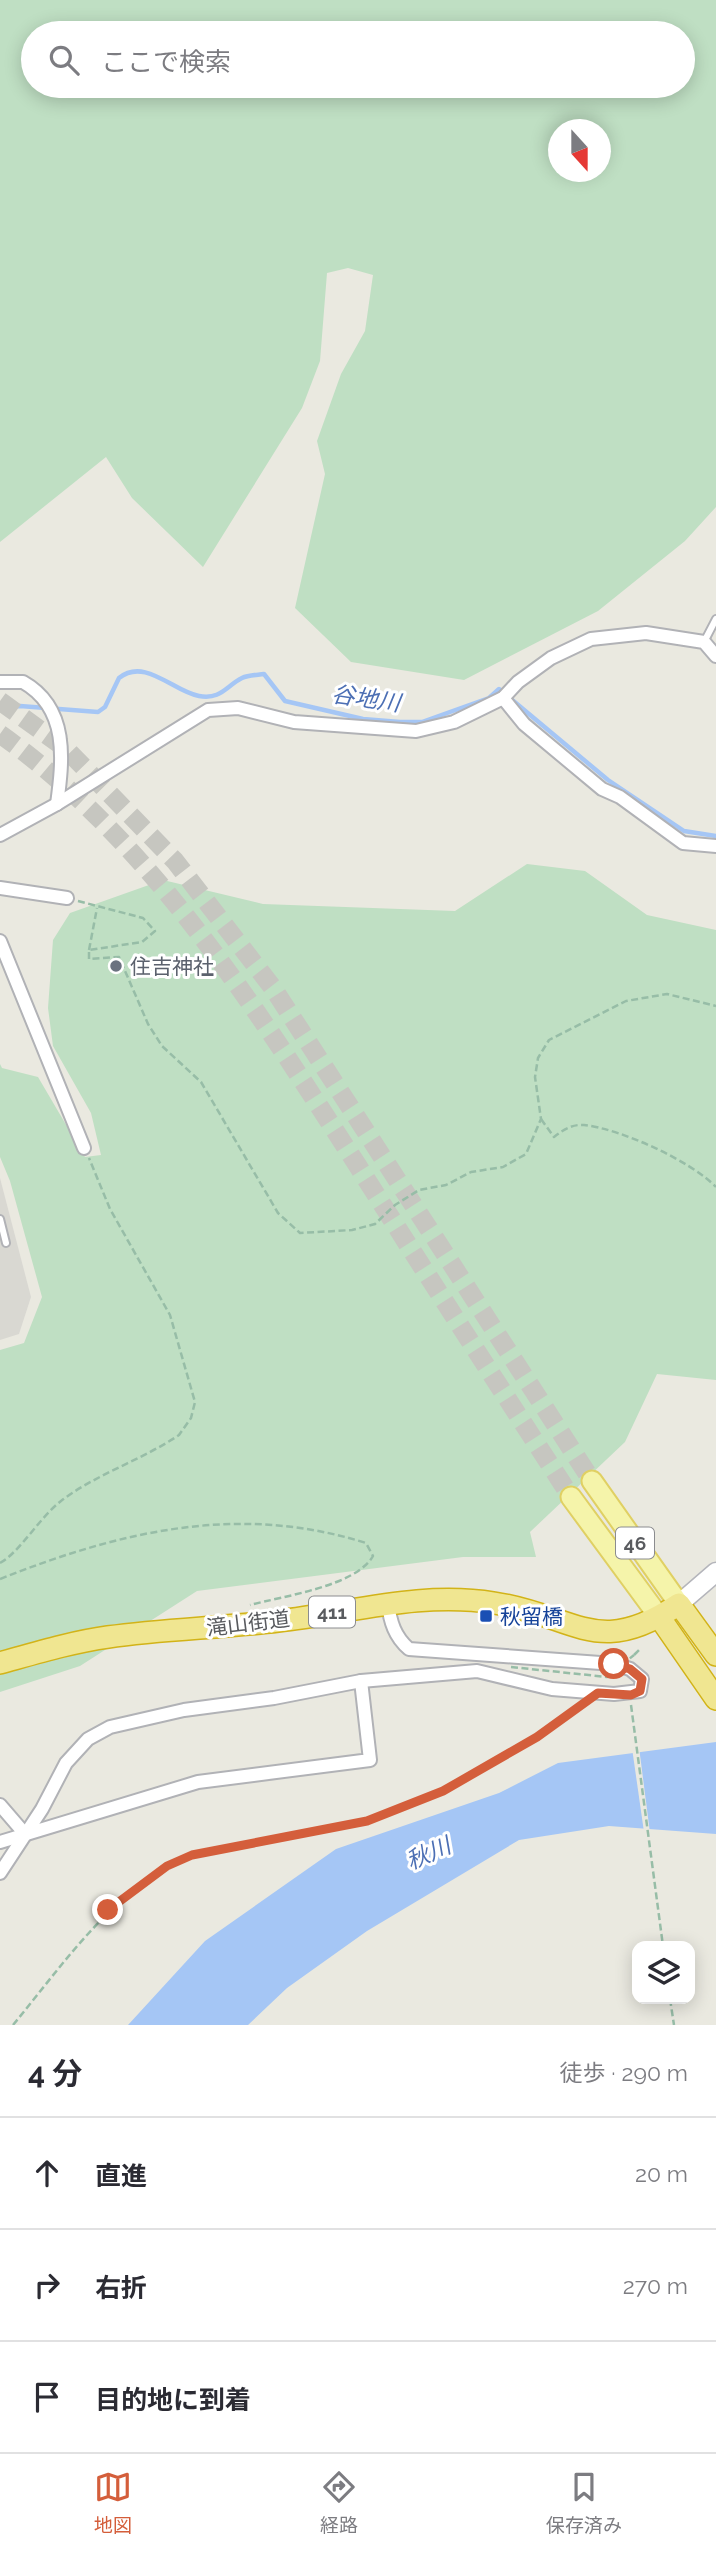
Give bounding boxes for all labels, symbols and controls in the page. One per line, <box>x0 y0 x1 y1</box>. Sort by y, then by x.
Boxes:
search box <box>21 21 695 98</box>
icon: search <box>45 41 83 79</box>
text: ここで検索 <box>101 47 231 77</box>
north arrow <box>548 119 611 182</box>
water label: 谷地川 <box>330 680 405 717</box>
place label: 住吉神社 <box>130 954 214 979</box>
marker: 住吉神社 <box>108 958 124 974</box>
road number: 46 <box>616 1527 654 1558</box>
road number: 411 <box>309 1596 355 1628</box>
place label: 秋留橋 <box>500 1604 563 1629</box>
street label: 滝山街道 <box>205 1605 291 1641</box>
marker: 秋留橋 <box>478 1608 494 1624</box>
route start <box>598 1648 629 1679</box>
water label: 秋川 <box>401 1830 457 1875</box>
route end <box>92 1894 123 1925</box>
map controls <box>632 1941 695 2004</box>
button: layers <box>632 1941 695 2004</box>
text: 4 分 <box>28 2056 82 2091</box>
text: 徒歩 · 290 m <box>559 2059 688 2086</box>
icon: ahead <box>28 2154 66 2192</box>
text: 20 m <box>635 2160 688 2187</box>
text: 直進 <box>95 2161 147 2191</box>
icon: right <box>28 2266 66 2304</box>
text: 270 m <box>623 2272 688 2299</box>
text: 右折 <box>95 2273 147 2303</box>
icon: arrive <box>28 2378 66 2416</box>
text: 目的地に到着 <box>95 2385 251 2415</box>
tab: 地図 <box>94 2468 132 2537</box>
tab: 経路 <box>320 2468 358 2537</box>
tab: 保存済み <box>546 2468 622 2537</box>

